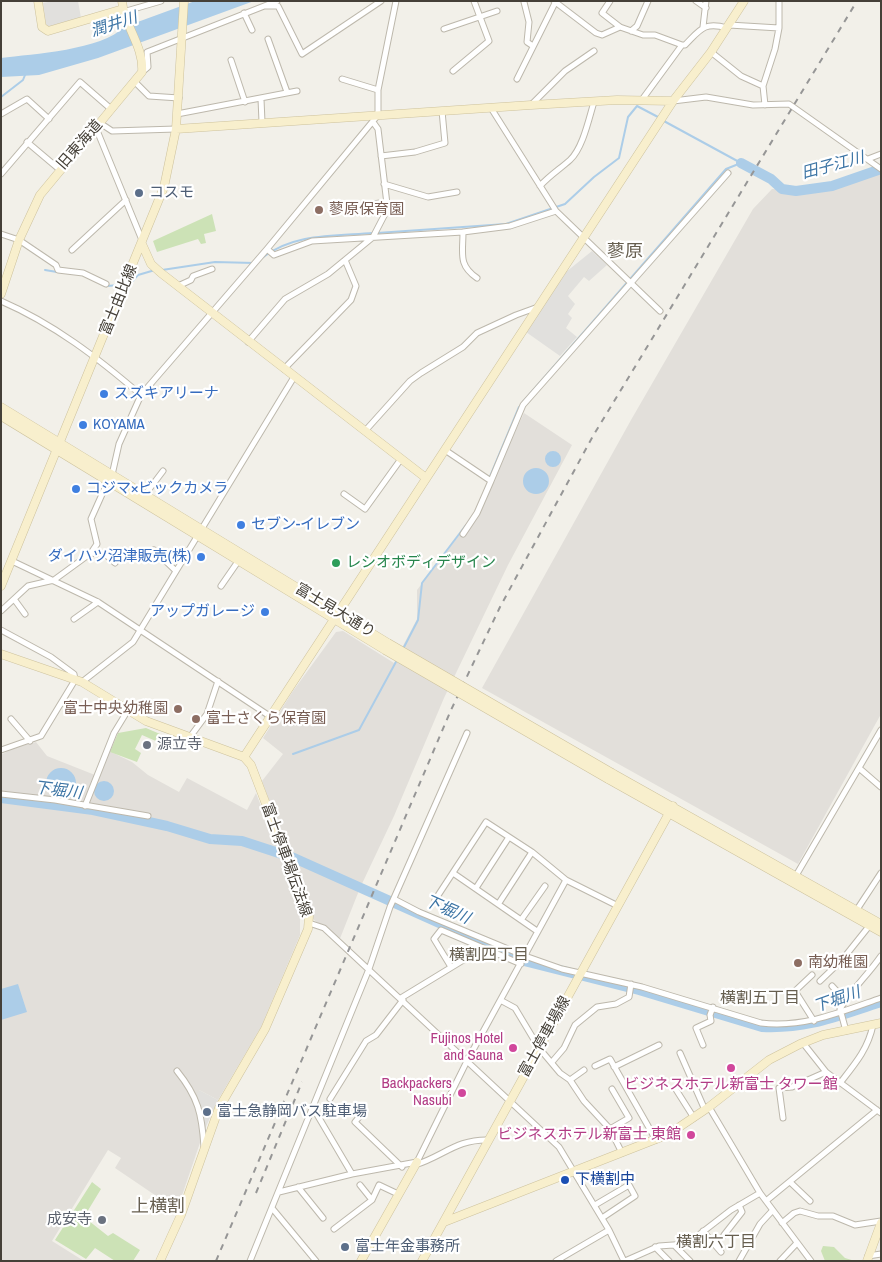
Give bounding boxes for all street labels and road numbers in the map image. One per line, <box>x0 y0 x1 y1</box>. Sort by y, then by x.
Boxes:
street label: 旧東海道 <box>54 116 106 174</box>
street label: 富士由比線 <box>97 262 141 338</box>
street label: 富士見大通り <box>292 580 378 642</box>
street label: 富士停車場伝法線 <box>257 801 315 919</box>
street label: 富士停車場線 <box>515 993 575 1081</box>

